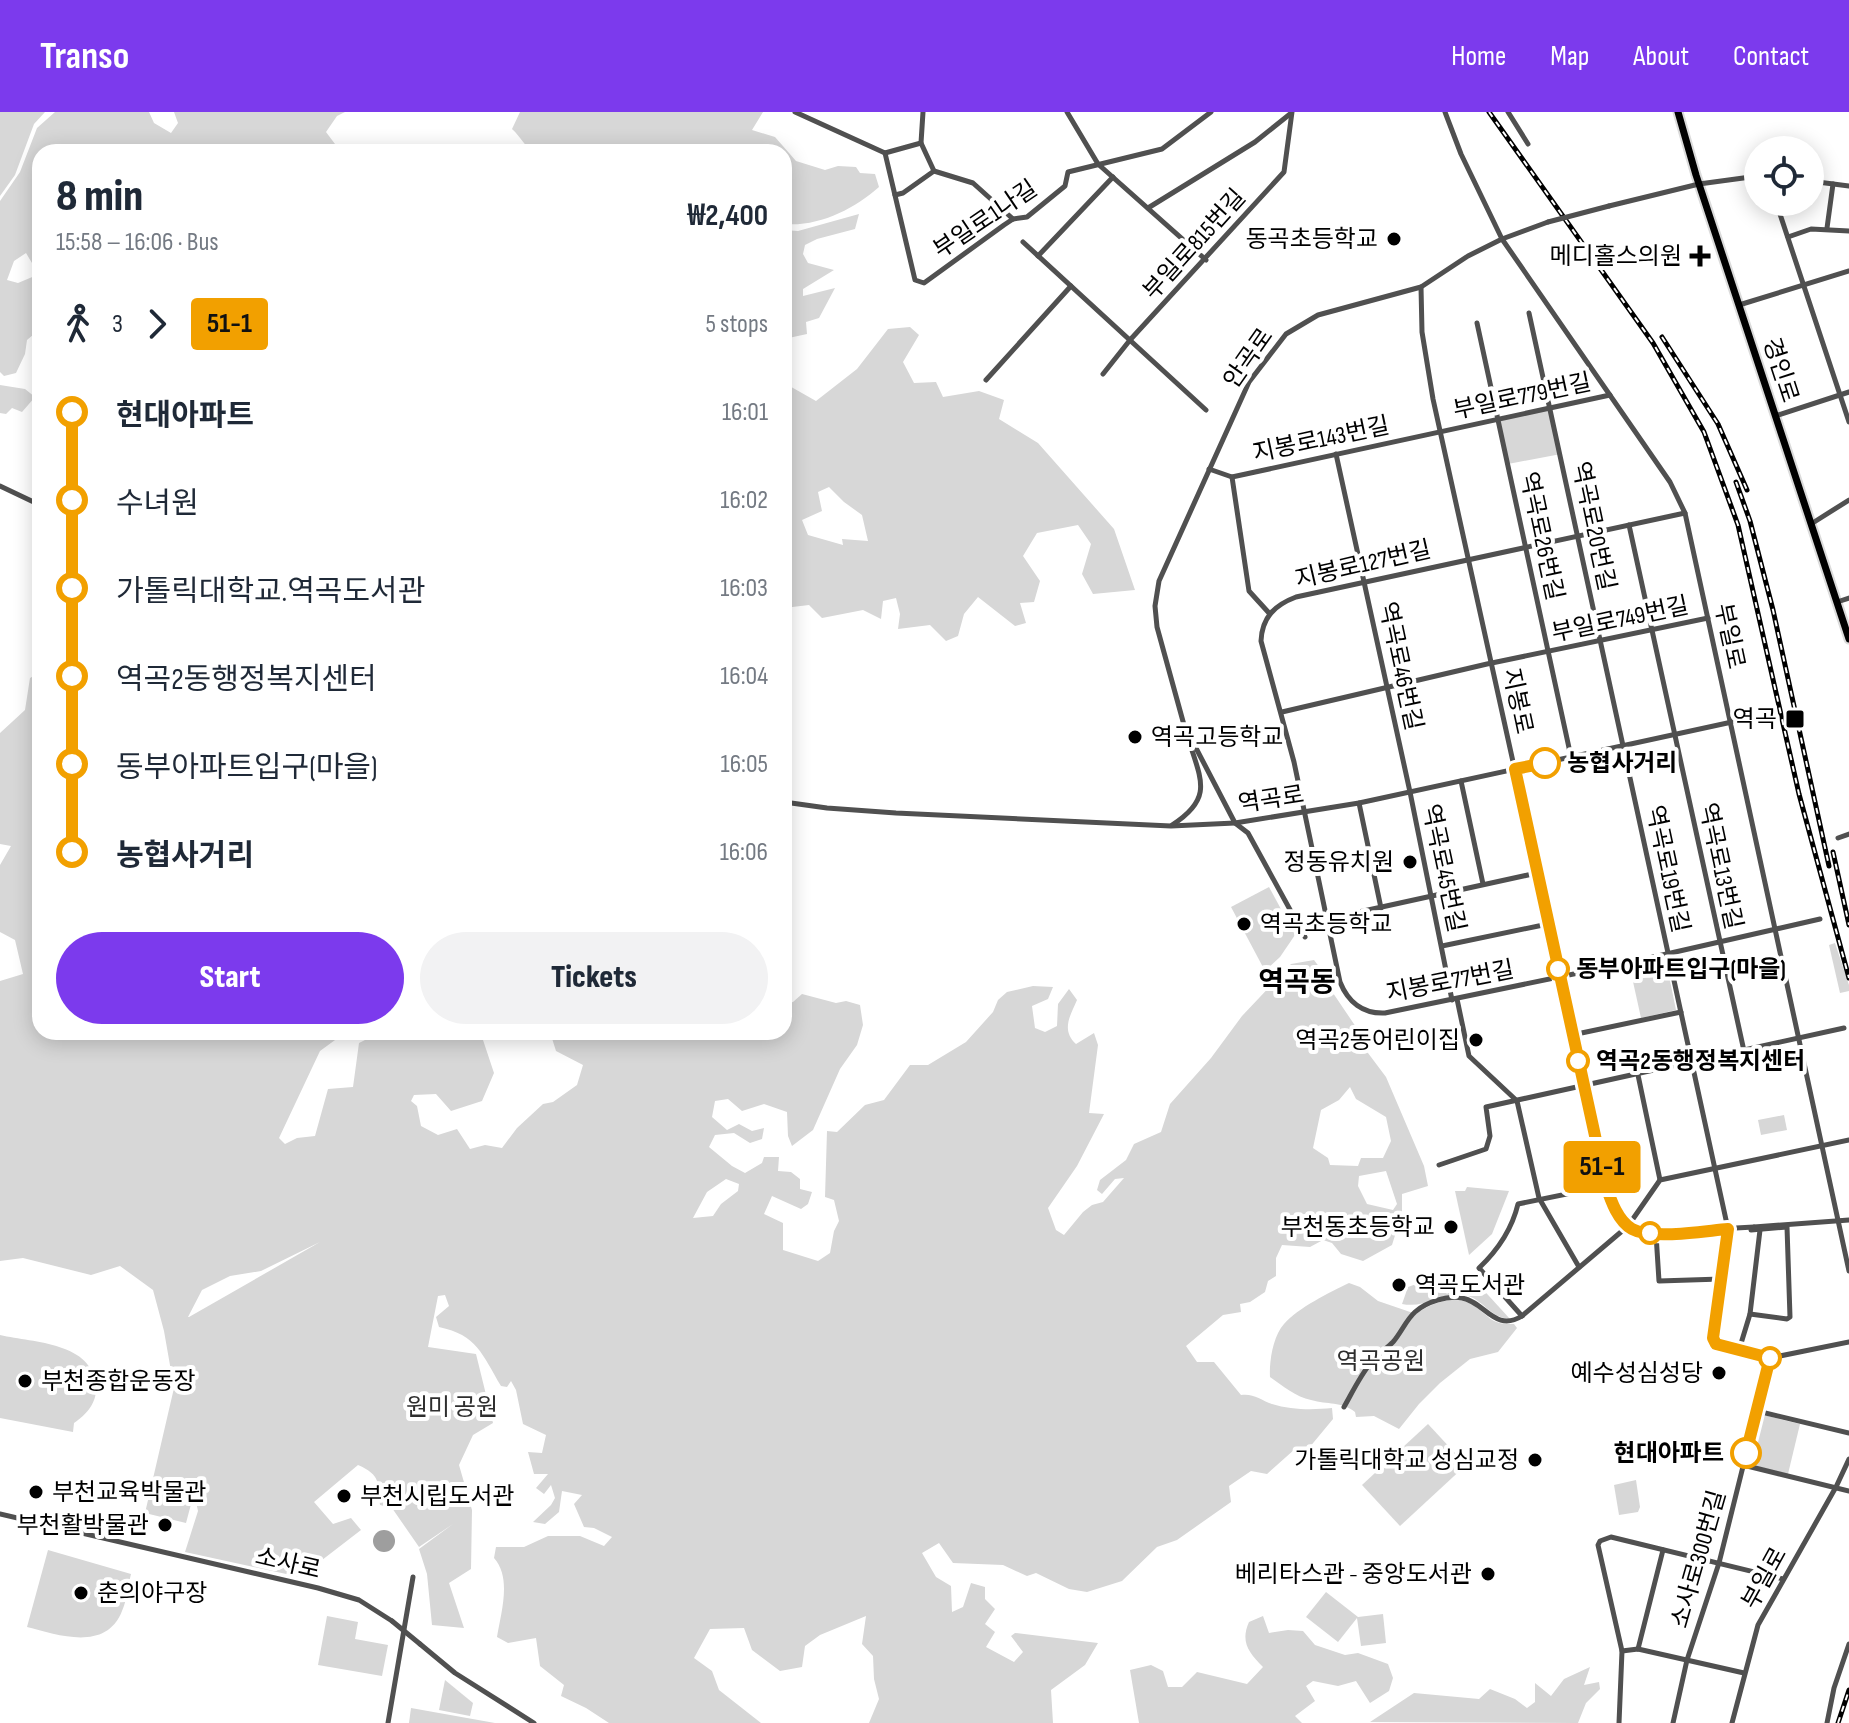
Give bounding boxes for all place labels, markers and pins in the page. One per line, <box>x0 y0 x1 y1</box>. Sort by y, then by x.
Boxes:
place label: 동곡초등학교 <box>1246 225 1378 254</box>
marker: 동곡초등학교 <box>1385 230 1403 248</box>
place label: 메디홀스의원 <box>1550 242 1682 271</box>
marker: 메디홀스의원 <box>1689 245 1711 267</box>
place label: 역곡 <box>1733 705 1777 734</box>
marker: 역곡 <box>1784 708 1806 730</box>
place label: 역곡고등학교 <box>1151 723 1283 752</box>
marker: 역곡고등학교 <box>1126 728 1144 746</box>
marker: 농협사거리 <box>1530 748 1560 778</box>
place label: 농협사거리 <box>1567 749 1677 778</box>
place label: 정동유치원 <box>1284 848 1394 877</box>
marker: 정동유치원 <box>1401 853 1419 871</box>
place label: 역곡초등학교 <box>1260 910 1392 939</box>
marker: 역곡초등학교 <box>1235 915 1253 933</box>
place label: 동부아파트입구(마을) <box>1576 955 1786 984</box>
marker: 동부아파트입구(마을) <box>1547 958 1569 980</box>
place label: 역곡2동어린이집 <box>1296 1026 1460 1055</box>
marker: 역곡2동어린이집 <box>1467 1031 1485 1049</box>
place label: 역곡2동행정복지센터 <box>1596 1047 1805 1076</box>
marker: 역곡2동행정복지센터 <box>1567 1050 1589 1072</box>
place label: 부천동초등학교 <box>1280 1213 1435 1242</box>
marker: 부천동초등학교 <box>1442 1218 1460 1236</box>
unlabelled marker <box>1639 1222 1661 1244</box>
place label: 역곡도서관 <box>1415 1271 1525 1300</box>
marker: 역곡도서관 <box>1390 1276 1408 1294</box>
unlabelled marker <box>1759 1347 1781 1369</box>
place label: 예수성심성당 <box>1571 1359 1703 1388</box>
marker: 예수성심성당 <box>1710 1364 1728 1382</box>
place label: 부천종합운동장 <box>41 1367 196 1396</box>
marker: 부천종합운동장 <box>16 1372 34 1390</box>
marker: 현대아파트 <box>1731 1438 1761 1468</box>
place label: 현대아파트 <box>1614 1439 1724 1468</box>
place label: 가톨릭대학교 성심교정 <box>1294 1446 1519 1475</box>
marker: 가톨릭대학교 성심교정 <box>1526 1451 1544 1469</box>
place label: 부천교육박물관 <box>52 1478 207 1507</box>
place label: 부천시립도서관 <box>360 1482 515 1511</box>
marker: 부천교육박물관 <box>27 1483 45 1501</box>
marker: 부천시립도서관 <box>335 1487 353 1505</box>
place label: 부천활박물관 <box>17 1511 149 1540</box>
marker: 부천활박물관 <box>156 1516 174 1534</box>
place label: 베리타스관 - 중앙도서관 <box>1235 1560 1472 1589</box>
marker: 베리타스관 - 중앙도서관 <box>1479 1565 1497 1583</box>
place label: 춘의야구장 <box>97 1579 207 1608</box>
marker: 춘의야구장 <box>72 1584 90 1602</box>

